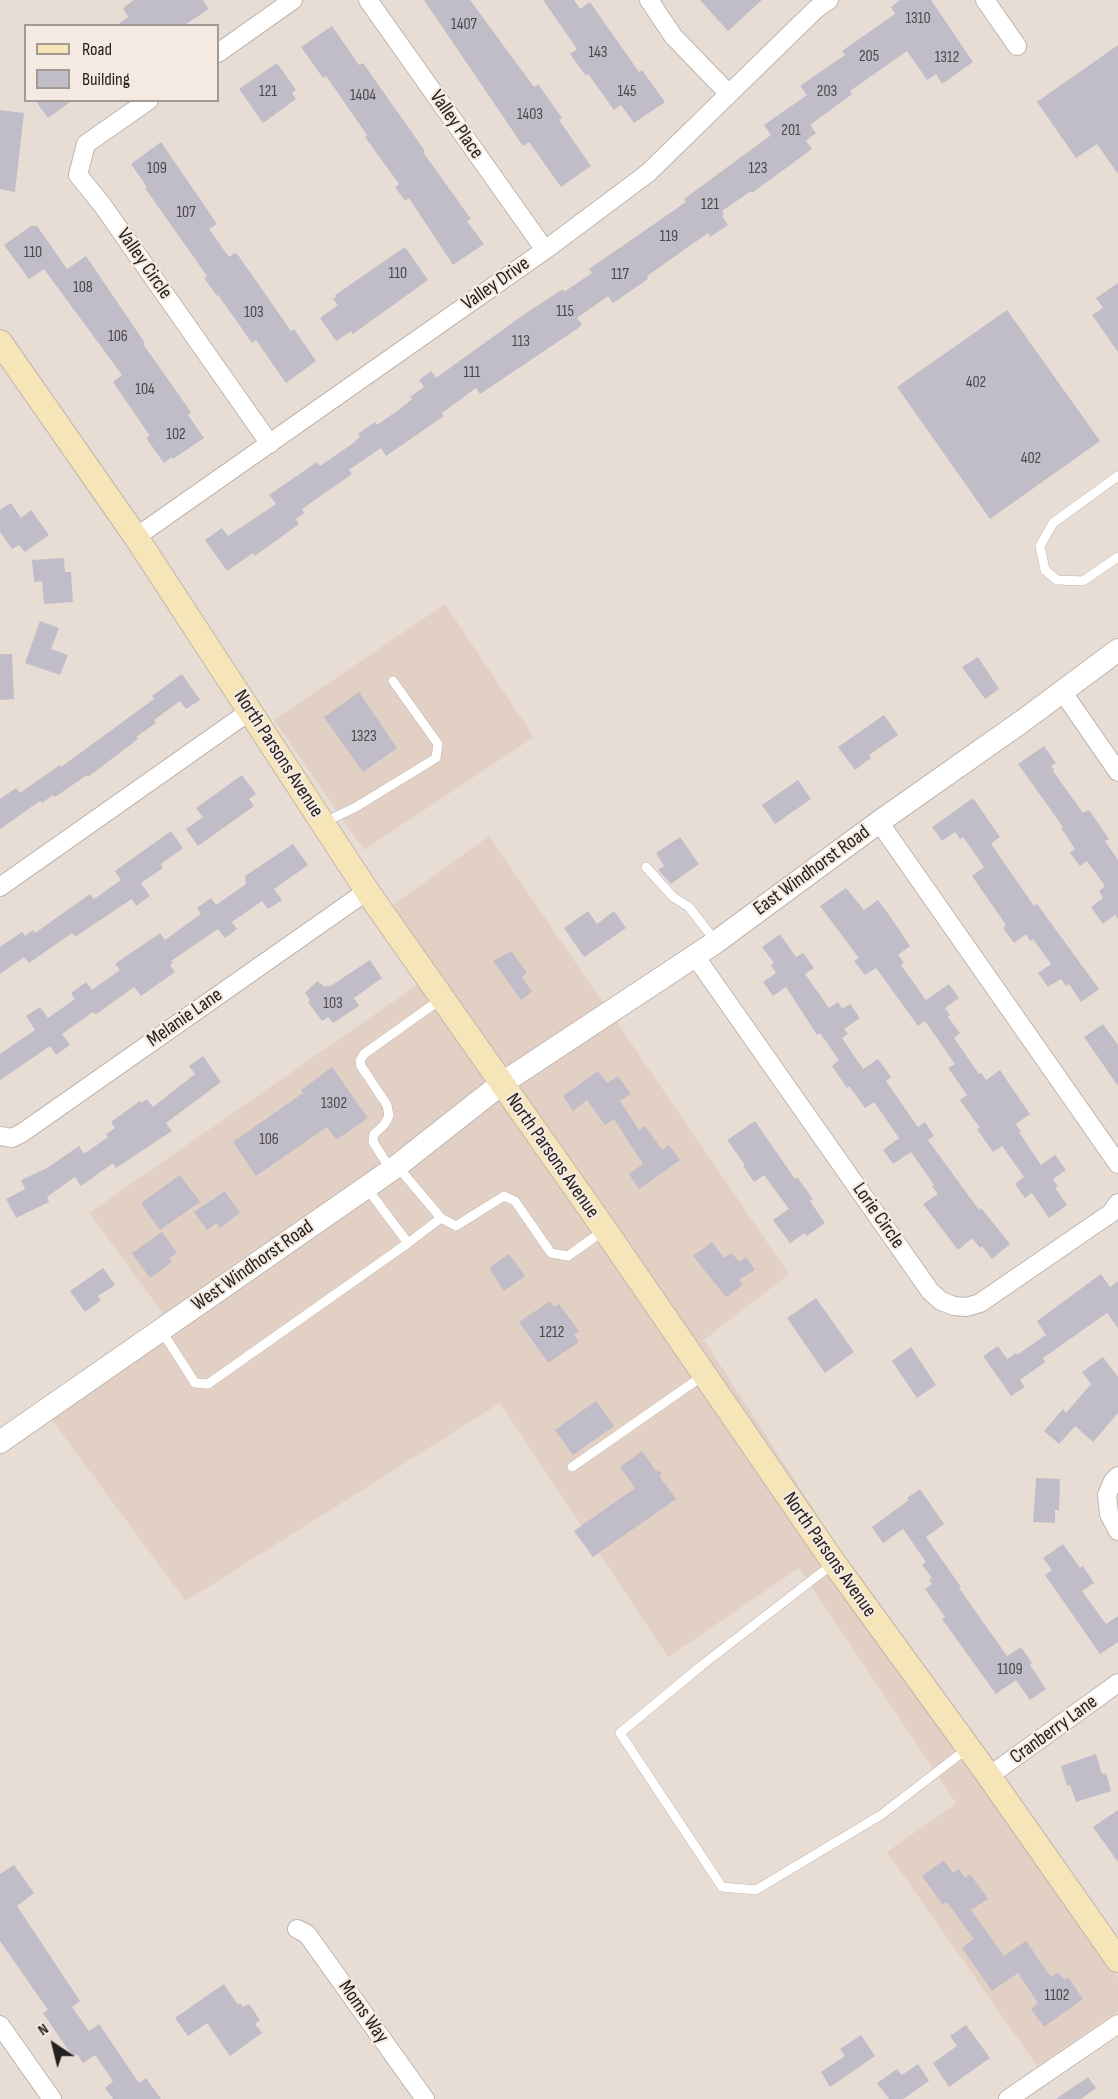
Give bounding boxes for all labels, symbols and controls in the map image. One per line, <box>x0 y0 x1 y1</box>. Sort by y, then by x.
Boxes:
house number: 1310 <box>905 9 931 29</box>
house number: 1407 <box>451 15 477 35</box>
legend <box>24 24 219 102</box>
text: Road <box>82 39 112 60</box>
house number: 143 <box>588 43 608 63</box>
house number: 205 <box>859 47 879 67</box>
house number: 1312 <box>935 48 959 68</box>
text: Building <box>82 69 130 90</box>
house number: 121 <box>259 82 277 102</box>
house number: 145 <box>618 82 636 102</box>
house number: 203 <box>817 82 837 102</box>
house number: 1404 <box>350 86 376 106</box>
street label: Valley Place <box>424 86 488 164</box>
house number: 1403 <box>517 105 543 125</box>
house number: 201 <box>781 121 801 141</box>
house number: 109 <box>147 159 167 179</box>
house number: 123 <box>748 159 768 179</box>
house number: 121 <box>701 195 719 215</box>
house number: 107 <box>176 203 196 223</box>
street label: Valley Circle <box>111 224 177 304</box>
house number: 119 <box>660 227 678 247</box>
house number: 110 <box>24 243 42 263</box>
street label: Valley Drive <box>457 252 535 316</box>
house number: 110 <box>389 264 407 284</box>
house number: 117 <box>611 265 629 285</box>
house number: 108 <box>73 278 93 298</box>
house number: 115 <box>556 302 574 322</box>
house number: 103 <box>244 303 264 323</box>
house number: 106 <box>108 327 128 347</box>
house number: 113 <box>512 332 530 352</box>
house number: 111 <box>464 363 480 383</box>
house number: 402 <box>966 373 986 393</box>
house number: 104 <box>135 380 155 400</box>
house number: 102 <box>166 425 186 445</box>
house number: 402 <box>1021 449 1041 469</box>
street label: North Parsons Avenue <box>228 686 328 822</box>
house number: 1323 <box>351 727 377 747</box>
street label: East Windhorst Road <box>749 821 875 921</box>
street label: Melanie Lane <box>143 983 227 1053</box>
house number: 103 <box>323 994 343 1014</box>
street label: North Parsons Avenue <box>500 1089 604 1223</box>
house number: 1302 <box>321 1094 347 1114</box>
house number: 106 <box>259 1130 279 1150</box>
street label: Lorie Circle <box>847 1178 909 1254</box>
street label: West Windhorst Road <box>188 1215 318 1317</box>
house number: 1212 <box>540 1323 564 1343</box>
street label: North Parsons Avenue <box>777 1488 881 1622</box>
house number: 1109 <box>997 1660 1023 1680</box>
street label: Cranberry Lane <box>1006 1690 1102 1770</box>
street label: Moms Way <box>333 1976 393 2048</box>
house number: 1102 <box>1045 1986 1069 2006</box>
north arrow <box>24 2015 84 2075</box>
text: N <box>34 2020 52 2040</box>

